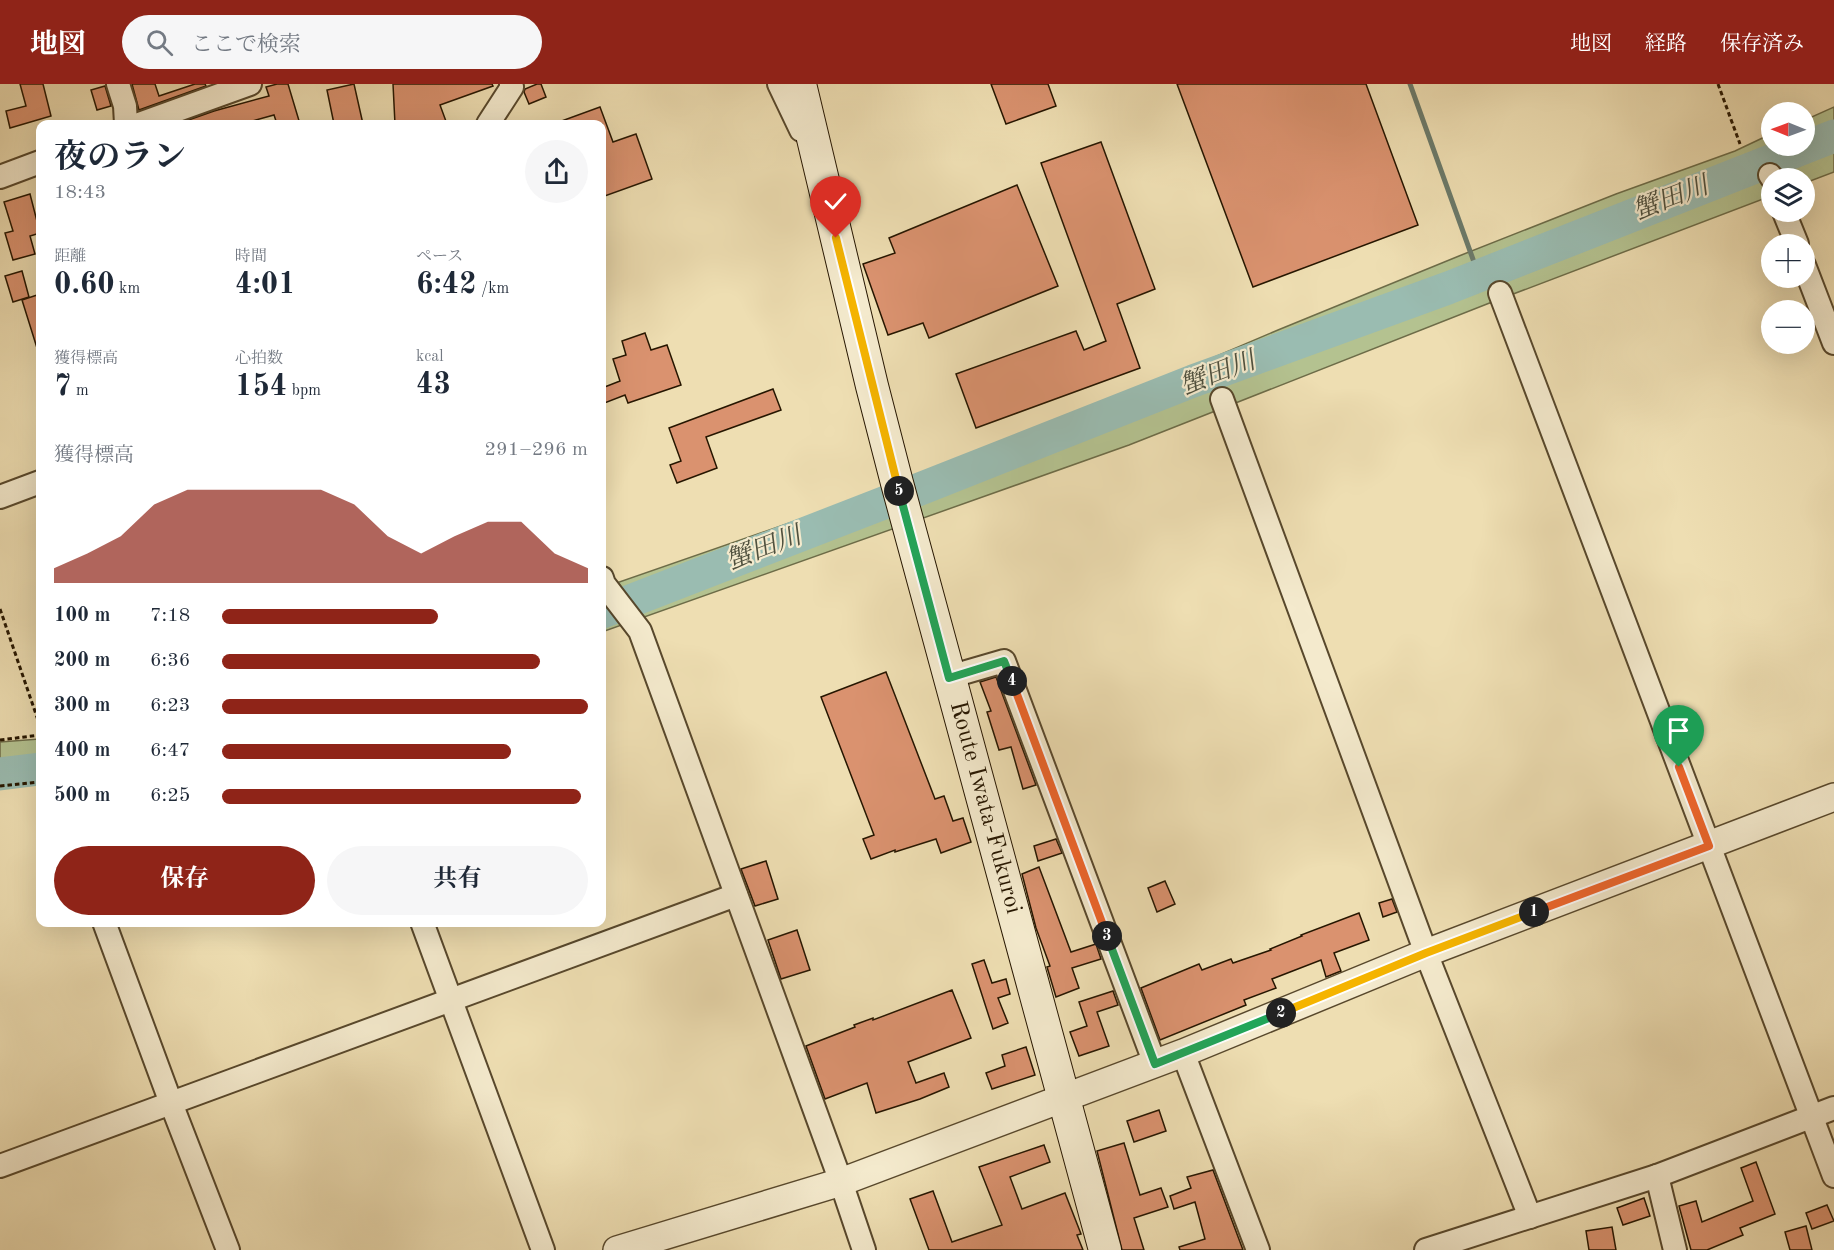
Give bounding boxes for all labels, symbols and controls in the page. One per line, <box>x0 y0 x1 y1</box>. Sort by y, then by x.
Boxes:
search box <box>122 15 542 69</box>
icon: search <box>143 26 176 59</box>
text: 地図 <box>30 32 86 60</box>
text: ここで検索 <box>191 34 301 56</box>
text: 地図 <box>1570 34 1612 55</box>
text: 経路 <box>1645 34 1687 55</box>
text: 保存済み <box>1720 34 1804 55</box>
north arrow <box>1761 102 1815 156</box>
map controls <box>1761 102 1815 354</box>
button: share <box>525 140 588 203</box>
text: 夜のラン <box>54 142 186 175</box>
button: layers <box>1761 168 1815 222</box>
water label: 蟹田川 <box>1629 170 1715 225</box>
pin <box>810 176 861 238</box>
text: 18:43 <box>54 183 106 203</box>
icon: check <box>819 185 852 218</box>
button: + <box>1761 234 1815 288</box>
text: 距離 <box>54 249 86 265</box>
text: 時間 <box>235 249 267 265</box>
text: ペース <box>416 249 463 265</box>
text: 0.60 <box>54 270 115 300</box>
text: 4:01 <box>235 270 296 300</box>
text: 6:42 <box>416 270 477 300</box>
text: km <box>115 281 140 297</box>
text: /km <box>477 281 509 297</box>
button: − <box>1761 300 1815 354</box>
water label: 蟹田川 <box>1176 345 1262 400</box>
text: kcal <box>416 349 444 365</box>
text: 獲得標高 <box>54 351 118 367</box>
text: 心拍数 <box>235 351 283 367</box>
text: 43 <box>416 370 451 400</box>
text: 7 <box>54 372 71 402</box>
text: 154 <box>235 372 287 402</box>
text: m <box>71 383 89 399</box>
text: bpm <box>287 383 321 399</box>
text: 291–296 m <box>485 440 588 460</box>
text: 獲得標高 <box>54 446 134 466</box>
pin: 5 <box>884 476 914 506</box>
text: 5 <box>894 483 904 499</box>
water label: 蟹田川 <box>722 520 808 575</box>
text: 100 m <box>54 606 110 626</box>
text: 7:18 <box>150 606 190 626</box>
text: 200 m <box>54 651 110 671</box>
text: 6:36 <box>150 651 190 671</box>
pin: 4 <box>997 666 1027 696</box>
text: 4 <box>1007 673 1017 689</box>
text: 300 m <box>54 696 110 716</box>
text: 6:23 <box>150 696 190 716</box>
street label: Route Iwata-Fukuroi <box>945 699 1025 916</box>
pin <box>1653 705 1704 767</box>
icon: arrive <box>1662 714 1695 747</box>
text: 400 m <box>54 741 110 761</box>
text: 6:47 <box>150 741 190 761</box>
text: 500 m <box>54 786 110 806</box>
text: 6:25 <box>150 786 190 806</box>
button: 保存 <box>54 846 315 915</box>
button: 共有 <box>327 846 588 915</box>
pin: 1 <box>1519 897 1549 927</box>
text: 1 <box>1529 904 1539 920</box>
pin: 3 <box>1092 921 1122 951</box>
text: 3 <box>1102 928 1112 944</box>
pin: 2 <box>1266 998 1296 1028</box>
text: 2 <box>1276 1005 1286 1021</box>

